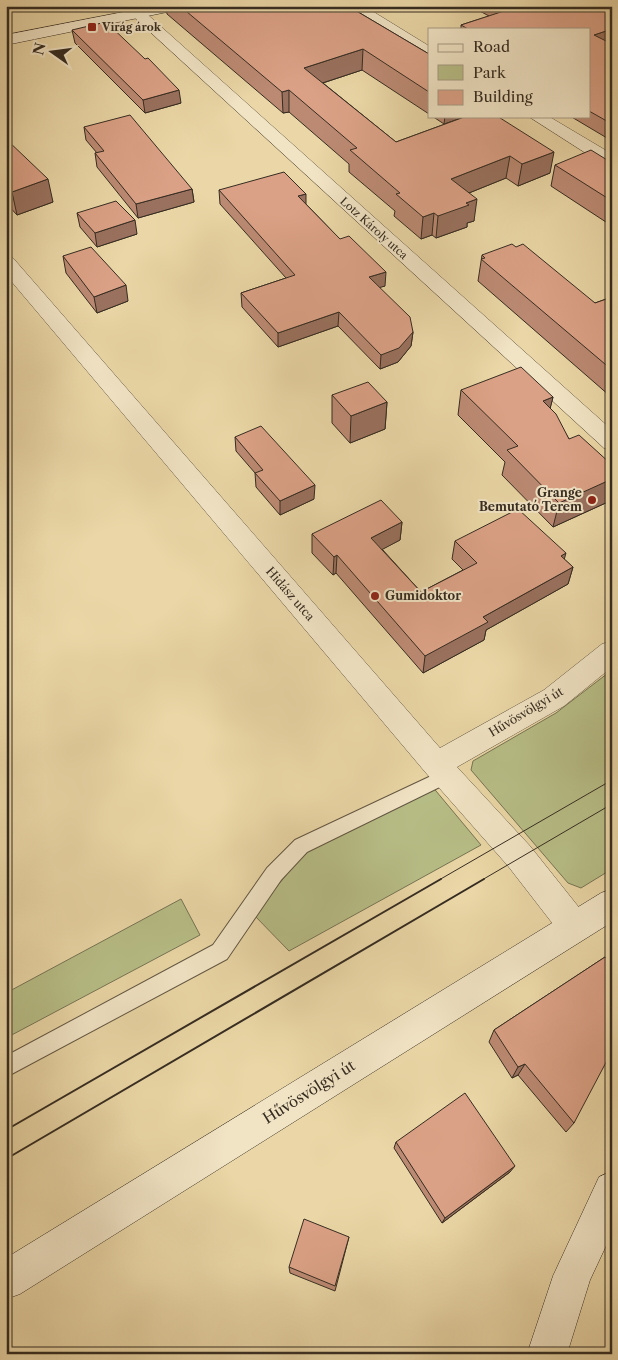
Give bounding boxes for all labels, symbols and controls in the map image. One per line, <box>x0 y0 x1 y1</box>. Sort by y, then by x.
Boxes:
place label: Virág árok <box>101 20 162 34</box>
marker: Virág árok <box>86 21 98 33</box>
north arrow <box>28 28 78 78</box>
legend <box>428 28 590 118</box>
text: Road <box>473 37 510 56</box>
text: N <box>29 41 50 57</box>
text: Park <box>473 63 507 82</box>
text: Building <box>473 87 533 106</box>
street label: Lotz Károly utca <box>337 194 411 262</box>
place label: Grange Bemutató Terem <box>479 485 582 514</box>
marker: Grange Bemutató Terem <box>586 494 598 506</box>
street label: Hidász utca <box>263 564 318 624</box>
place label: Gumidoktor <box>385 588 461 603</box>
marker: Gumidoktor <box>369 590 381 602</box>
street label: Hűvösvölgyi út <box>486 683 566 740</box>
street label: Hűvösvölgyi út <box>259 1055 359 1128</box>

